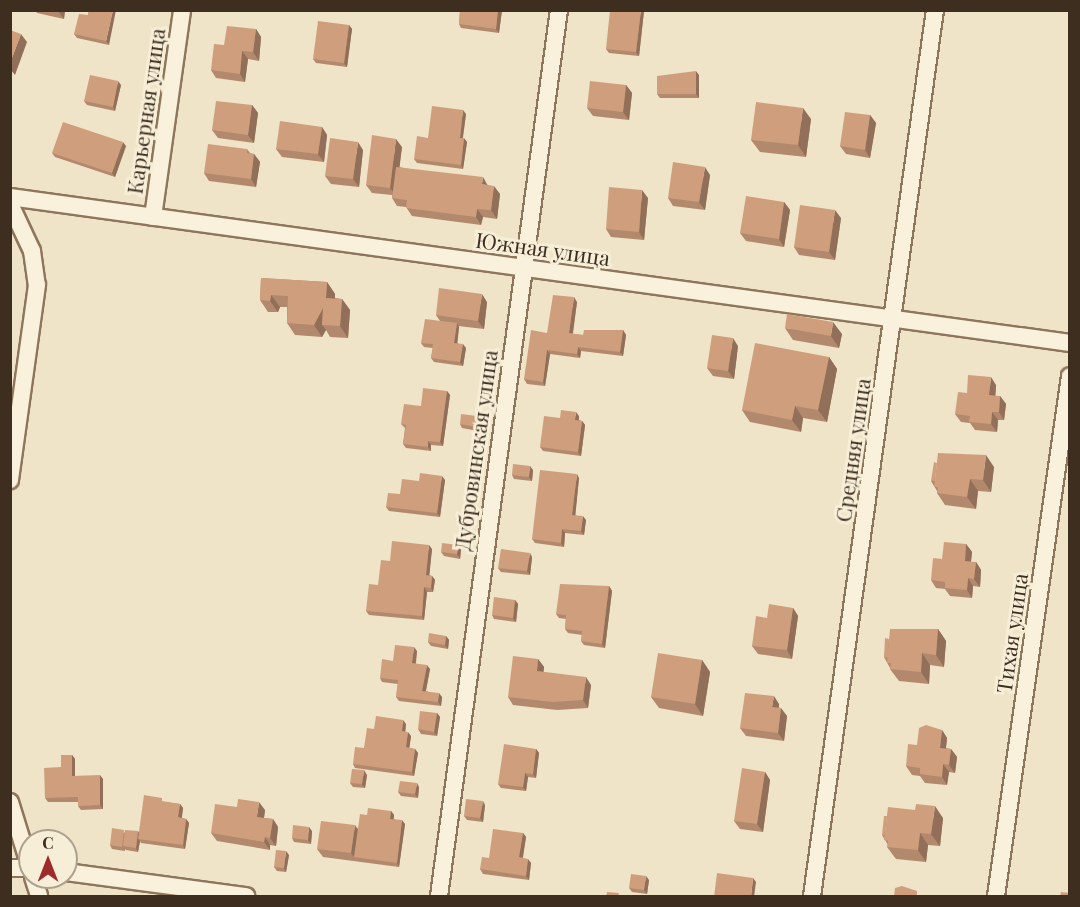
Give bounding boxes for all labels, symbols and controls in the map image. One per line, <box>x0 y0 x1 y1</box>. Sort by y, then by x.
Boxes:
street label: Карьерная улица <box>121 26 169 196</box>
street label: Южная улица <box>474 226 612 270</box>
street label: Дубровинская улица <box>448 348 502 552</box>
street label: Средняя улица <box>829 377 875 523</box>
street label: Тихая улица <box>990 571 1032 695</box>
north arrow <box>18 829 78 889</box>
text: С <box>42 832 54 853</box>

